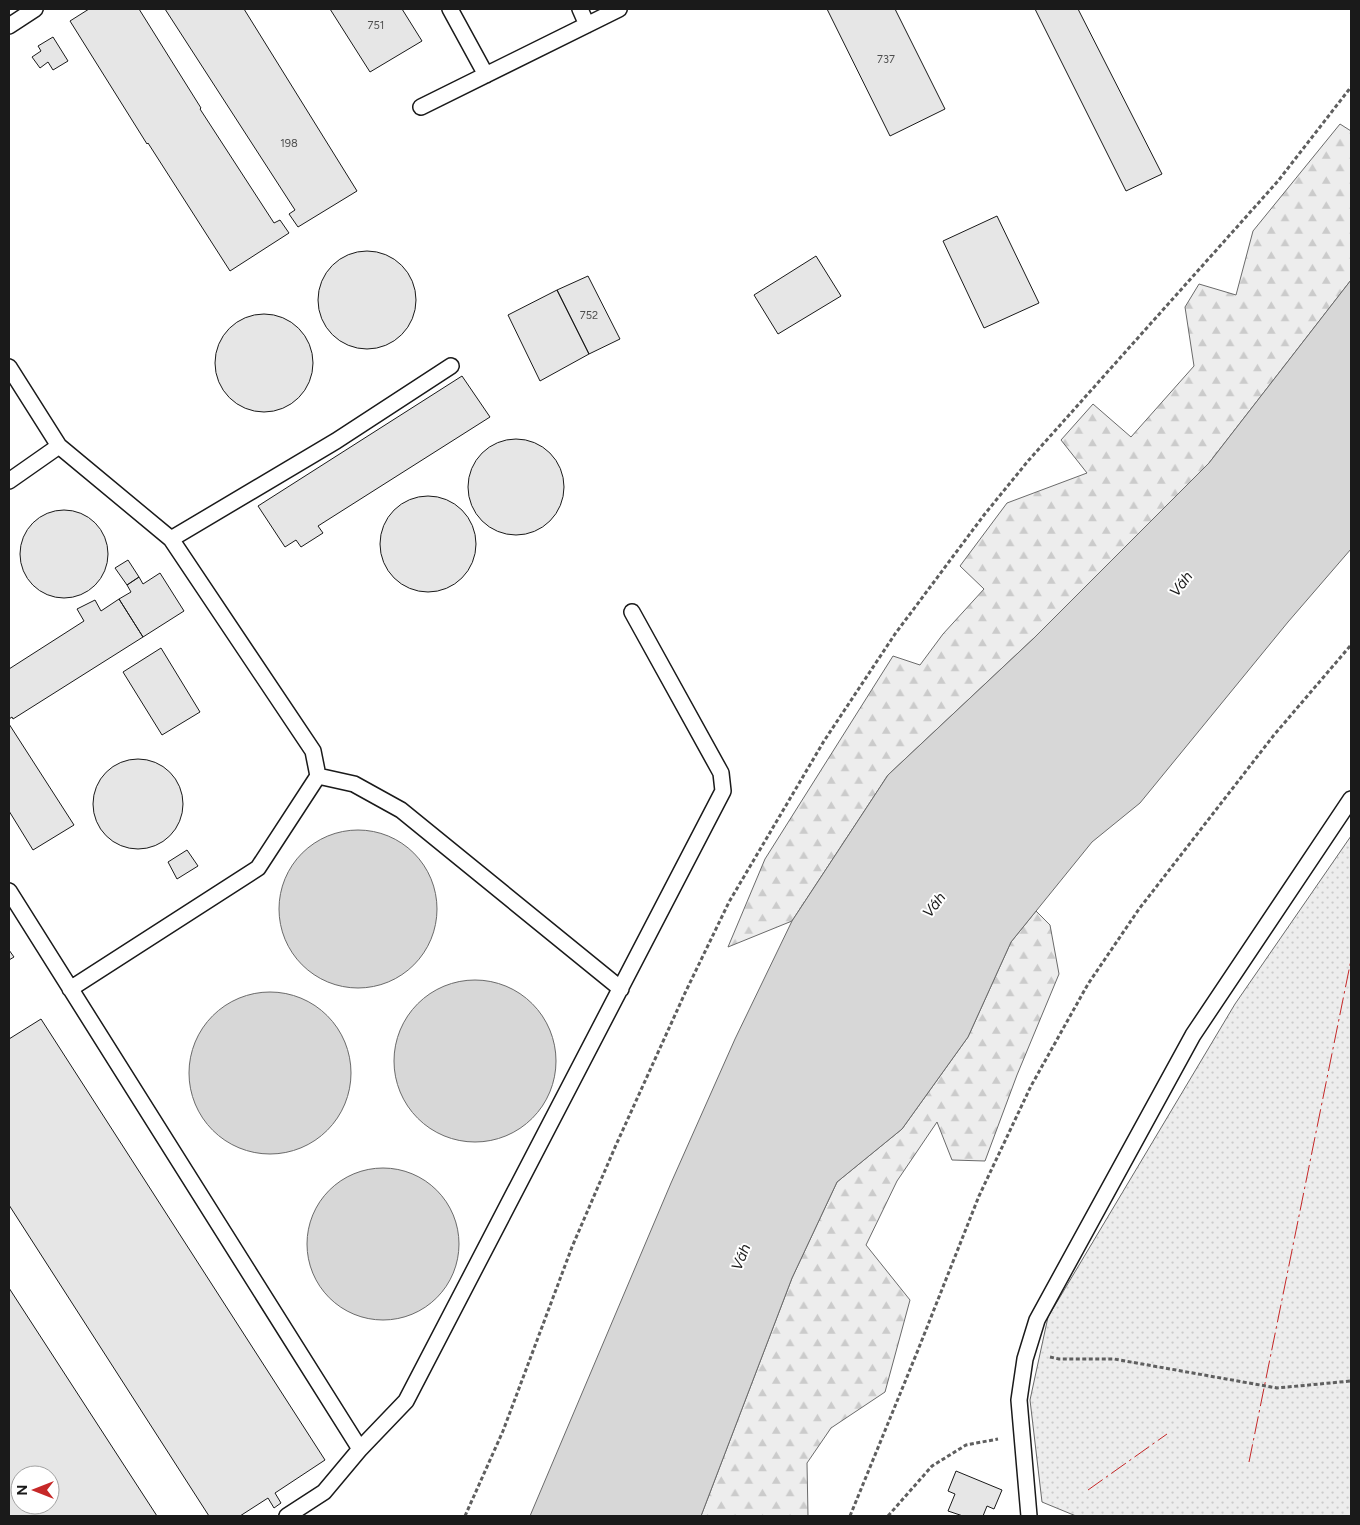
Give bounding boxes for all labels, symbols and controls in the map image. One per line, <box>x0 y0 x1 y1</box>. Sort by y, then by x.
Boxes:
house number: 751 <box>368 19 384 32</box>
house number: 737 <box>877 53 895 66</box>
house number: 198 <box>280 137 298 150</box>
house number: 752 <box>580 309 598 322</box>
water label: Váh <box>1166 568 1196 600</box>
water label: Váh <box>919 889 949 921</box>
water label: Váh <box>728 1241 754 1273</box>
north arrow <box>10 1465 60 1515</box>
text: N <box>14 1485 31 1495</box>

